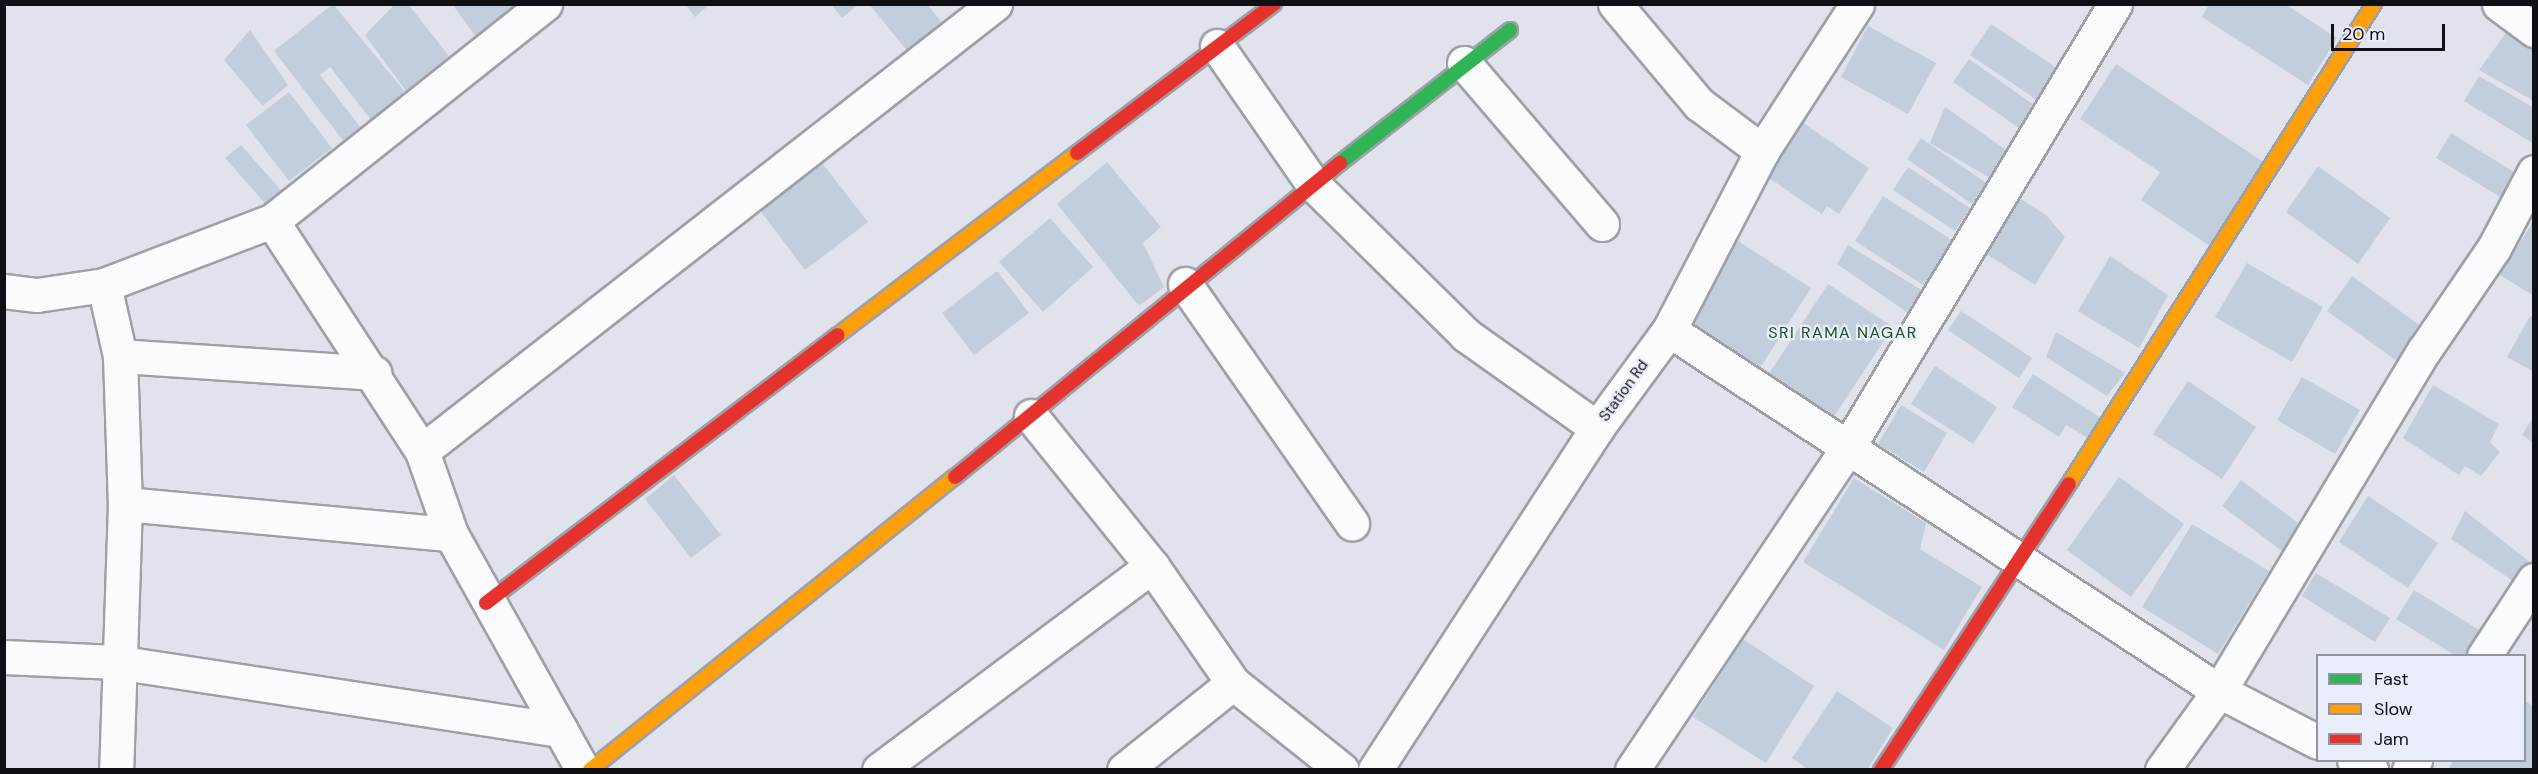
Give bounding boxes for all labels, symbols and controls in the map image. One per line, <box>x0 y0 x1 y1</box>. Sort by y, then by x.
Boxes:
scale bar <box>2334 12 2448 50</box>
text: 20 m <box>2342 22 2385 46</box>
district label: SRI RAMA NAGAR <box>1768 323 1918 343</box>
street label: Station Rd <box>1596 357 1652 425</box>
legend <box>2316 654 2526 762</box>
text: Fast <box>2374 667 2409 691</box>
text: Slow <box>2374 697 2413 721</box>
text: Jam <box>2374 727 2409 751</box>

